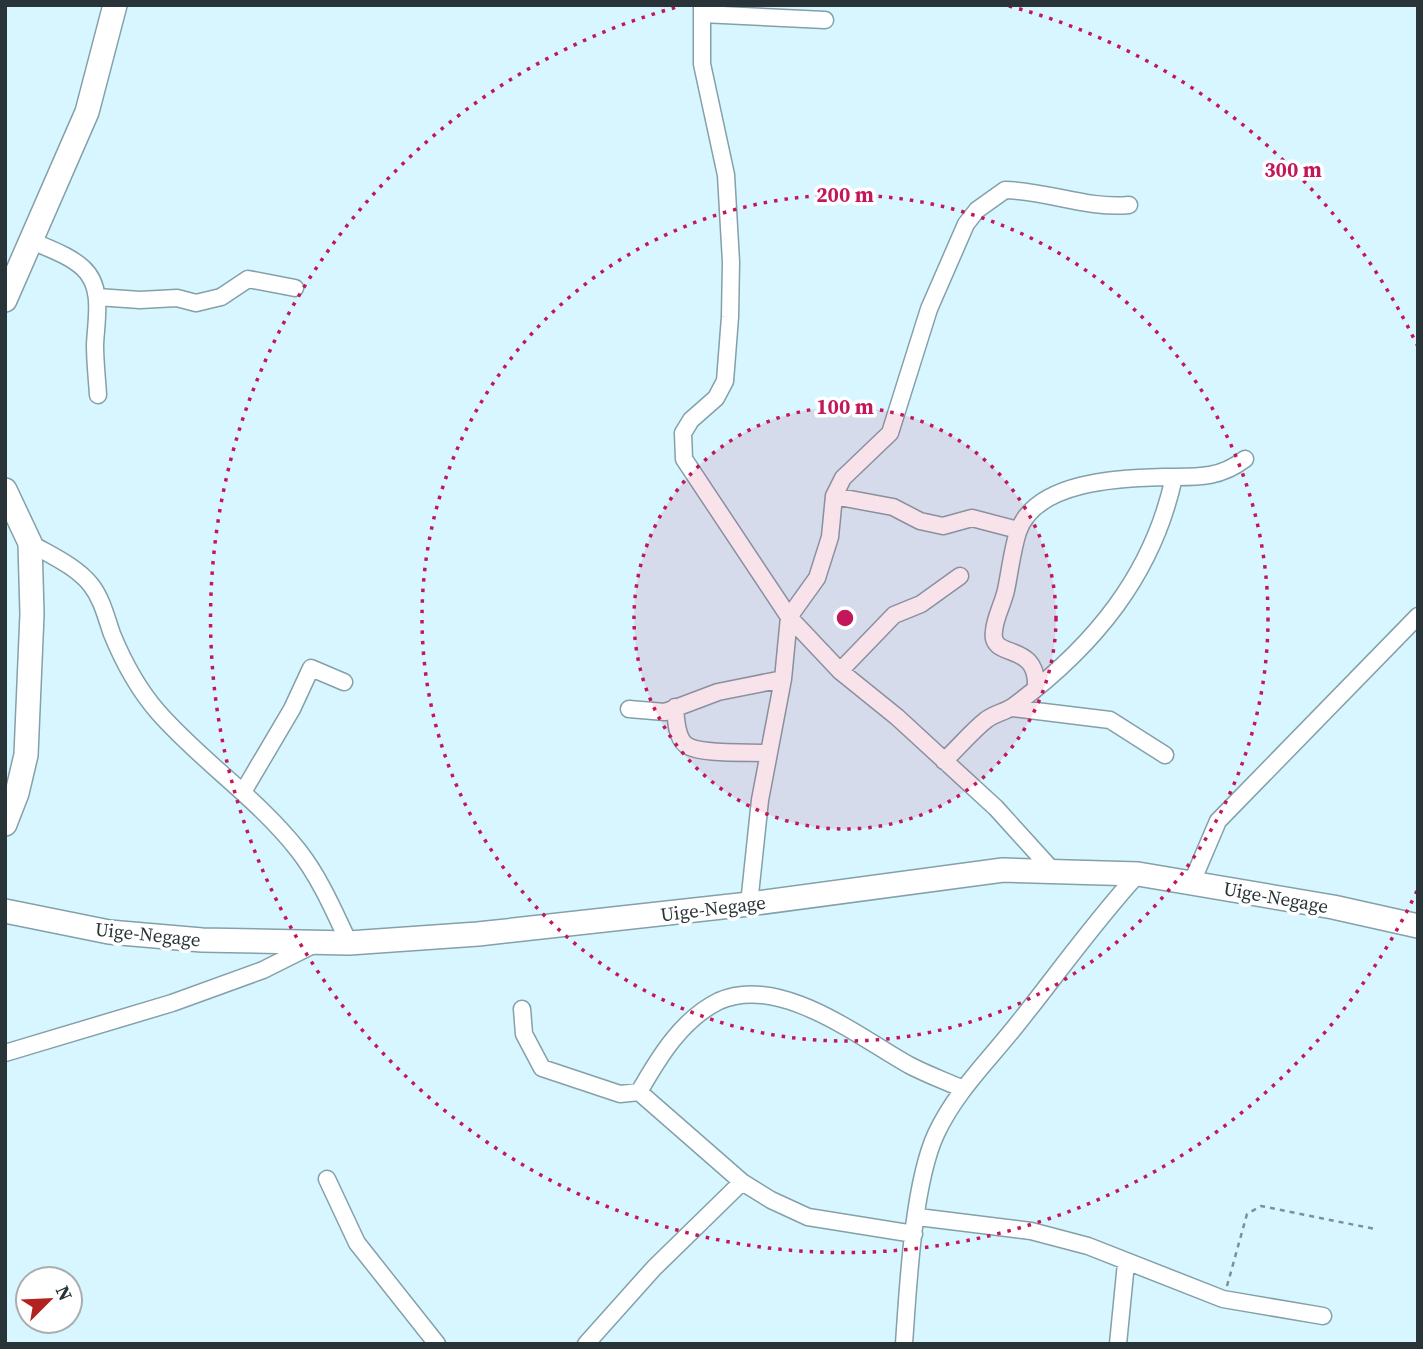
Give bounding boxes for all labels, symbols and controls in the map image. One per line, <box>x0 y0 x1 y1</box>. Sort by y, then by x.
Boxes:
text: 300 m <box>1264 155 1322 184</box>
text: 200 m <box>816 180 874 209</box>
text: 100 m <box>816 392 874 421</box>
centre of rings <box>833 606 857 630</box>
street label: Uige-Negage <box>1222 875 1330 919</box>
street label: Uige-Negage <box>659 889 767 927</box>
street label: Uige-Negage <box>94 916 202 952</box>
north arrow <box>14 1265 84 1335</box>
text: N <box>50 1281 79 1305</box>

